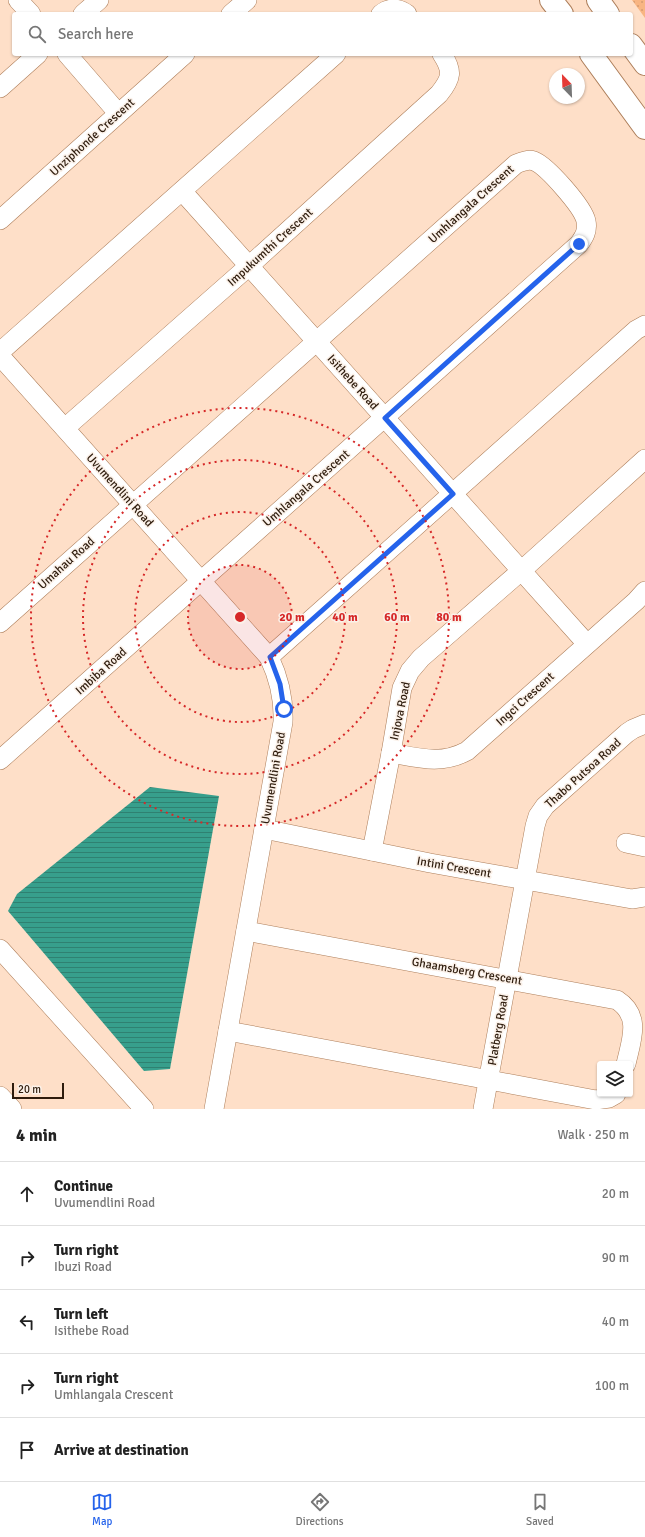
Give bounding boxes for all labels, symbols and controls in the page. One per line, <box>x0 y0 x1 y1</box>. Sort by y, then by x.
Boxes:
search box <box>12 12 633 56</box>
icon: search <box>26 23 48 45</box>
text: Search here <box>58 25 134 43</box>
north arrow <box>549 68 585 104</box>
street label: Unziphonde Crescent <box>47 95 138 179</box>
street label: Umhlangala Crescent <box>425 162 517 247</box>
street label: Impukumthi Crescent <box>225 205 316 290</box>
route end <box>570 235 588 253</box>
street label: Isithebe Road <box>324 352 381 413</box>
street label: Umhlangala Crescent <box>260 447 353 530</box>
street label: Uvumendlini Road <box>83 451 156 530</box>
street label: Umahau Road <box>35 534 98 593</box>
centre of rings <box>233 610 247 624</box>
text: 20 m <box>279 610 305 625</box>
text: 40 m <box>332 610 358 625</box>
text: 60 m <box>384 610 410 625</box>
text: 80 m <box>436 610 462 625</box>
street label: Imbiba Road <box>73 645 130 698</box>
street label: Ingci Crescent <box>493 669 558 729</box>
street label: Injova Road <box>387 680 414 742</box>
route start <box>275 700 293 718</box>
street label: Uvumendlini Road <box>258 731 289 825</box>
street label: Thabo Putsoa Road <box>542 735 624 811</box>
street label: Intini Crescent <box>416 854 492 881</box>
street label: Ghaamsberg Crescent <box>411 954 523 989</box>
street label: Platberg Road <box>485 993 512 1067</box>
map controls <box>597 1061 633 1097</box>
button: layers <box>597 1061 633 1097</box>
scale bar <box>12 1081 64 1100</box>
text: 20 m <box>18 1083 41 1096</box>
text: 4 min <box>16 1125 57 1146</box>
text: Walk · 250 m <box>558 1127 629 1143</box>
text: Continue <box>54 1177 113 1195</box>
icon: ahead <box>16 1183 38 1205</box>
text: 20 m <box>602 1186 629 1202</box>
text: Uvumendlini Road <box>54 1195 155 1211</box>
text: Turn right <box>54 1241 119 1259</box>
icon: right <box>16 1247 38 1269</box>
text: 90 m <box>602 1250 629 1266</box>
text: Ibuzi Road <box>54 1259 112 1275</box>
text: Turn left <box>54 1305 108 1323</box>
icon: left <box>16 1311 38 1333</box>
text: 40 m <box>602 1314 629 1330</box>
text: Isithebe Road <box>54 1323 129 1339</box>
text: Turn right <box>54 1369 119 1387</box>
icon: right <box>16 1375 38 1397</box>
text: 100 m <box>595 1378 629 1394</box>
text: Umhlangala Crescent <box>54 1387 173 1403</box>
icon: arrive <box>16 1439 38 1461</box>
text: Arrive at destination <box>54 1441 189 1459</box>
tab: Map <box>91 1491 113 1528</box>
tab: Directions <box>296 1491 344 1528</box>
tab: Saved <box>526 1491 554 1528</box>

